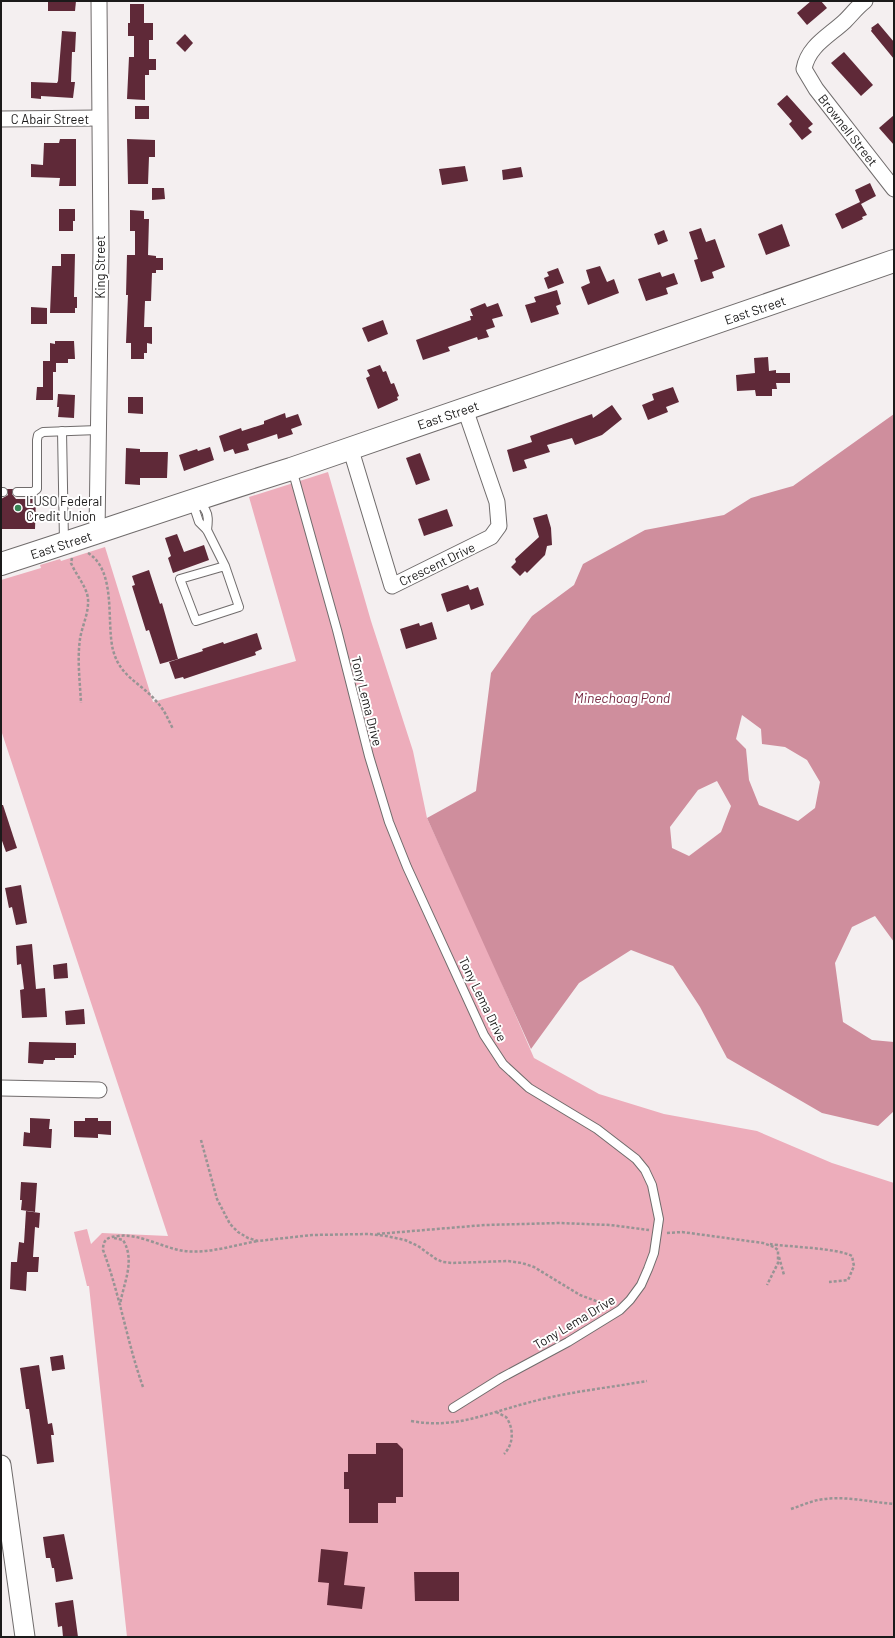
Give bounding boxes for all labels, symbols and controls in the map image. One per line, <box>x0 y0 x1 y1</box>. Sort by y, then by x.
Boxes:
street label: Brownell Street <box>815 91 881 169</box>
street label: C Abair Street <box>11 111 89 127</box>
street label: King Street <box>92 235 108 299</box>
street label: East Street <box>722 292 788 328</box>
street label: East Street <box>415 397 481 433</box>
place label: LUSO Federal Credit Union <box>26 493 102 524</box>
marker: LUSO Federal Credit Union <box>13 503 23 513</box>
street label: East Street <box>28 528 94 562</box>
street label: Crescent Drive <box>396 539 478 589</box>
street label: Tony Lema Drive <box>348 654 386 748</box>
water label: Minechoag Pond <box>574 689 671 706</box>
street label: Tony Lema Drive <box>456 954 510 1044</box>
street label: Tony Lema Drive <box>530 1291 618 1353</box>

